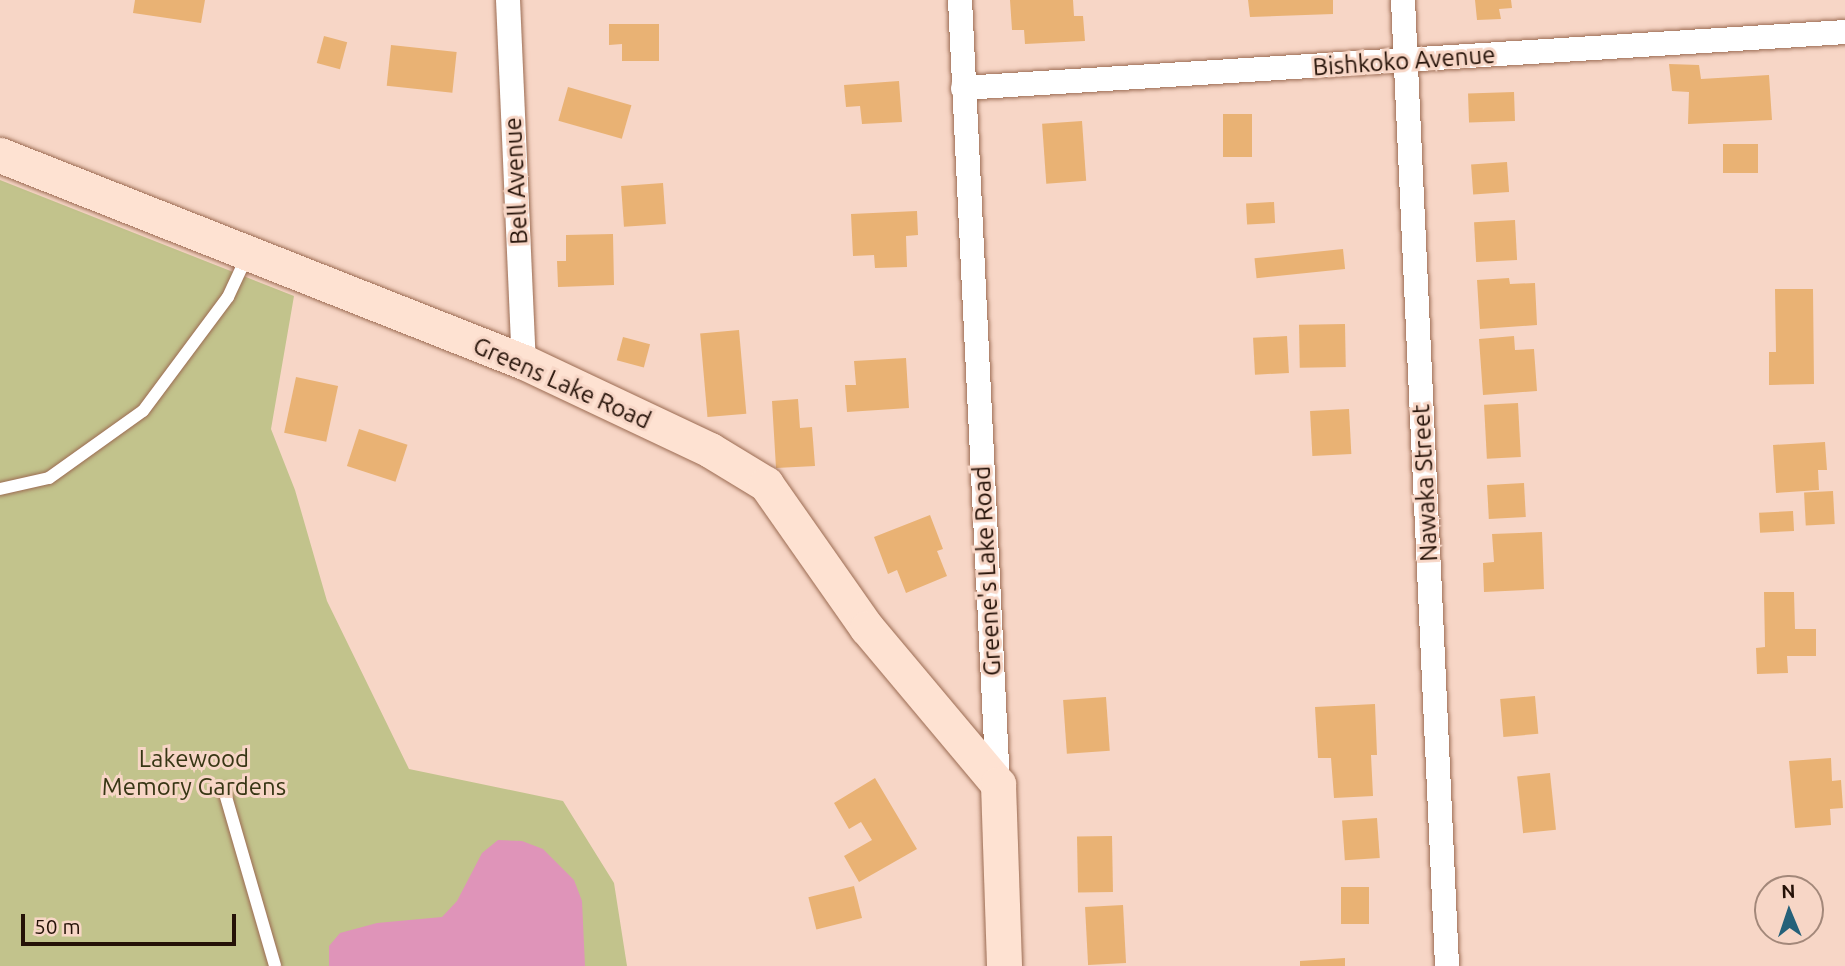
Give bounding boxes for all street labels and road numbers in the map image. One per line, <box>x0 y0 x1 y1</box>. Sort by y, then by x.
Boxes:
street label: Bishkoko Avenue <box>1312 40 1496 82</box>
street label: Bell Avenue <box>498 117 534 245</box>
street label: Greens Lake Road <box>469 331 655 435</box>
street label: Nawaka Street <box>1407 404 1443 562</box>
street label: Greene's Lake Road <box>967 465 1007 677</box>

